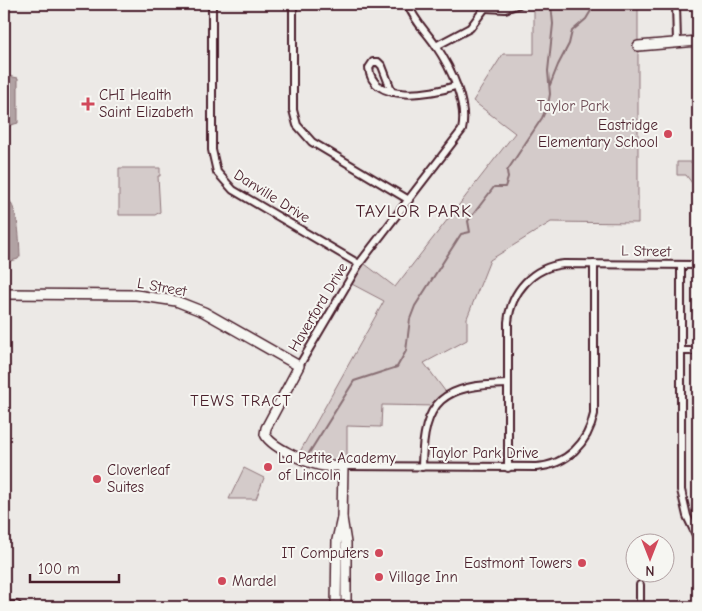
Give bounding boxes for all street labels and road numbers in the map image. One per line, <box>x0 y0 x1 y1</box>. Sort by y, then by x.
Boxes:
street label: Danville Drive <box>231 165 314 227</box>
street label: L Street <box>621 242 672 260</box>
street label: Haverford Drive <box>284 259 352 355</box>
street label: L Street <box>136 274 189 300</box>
street label: Taylor Park Drive <box>429 444 539 462</box>

